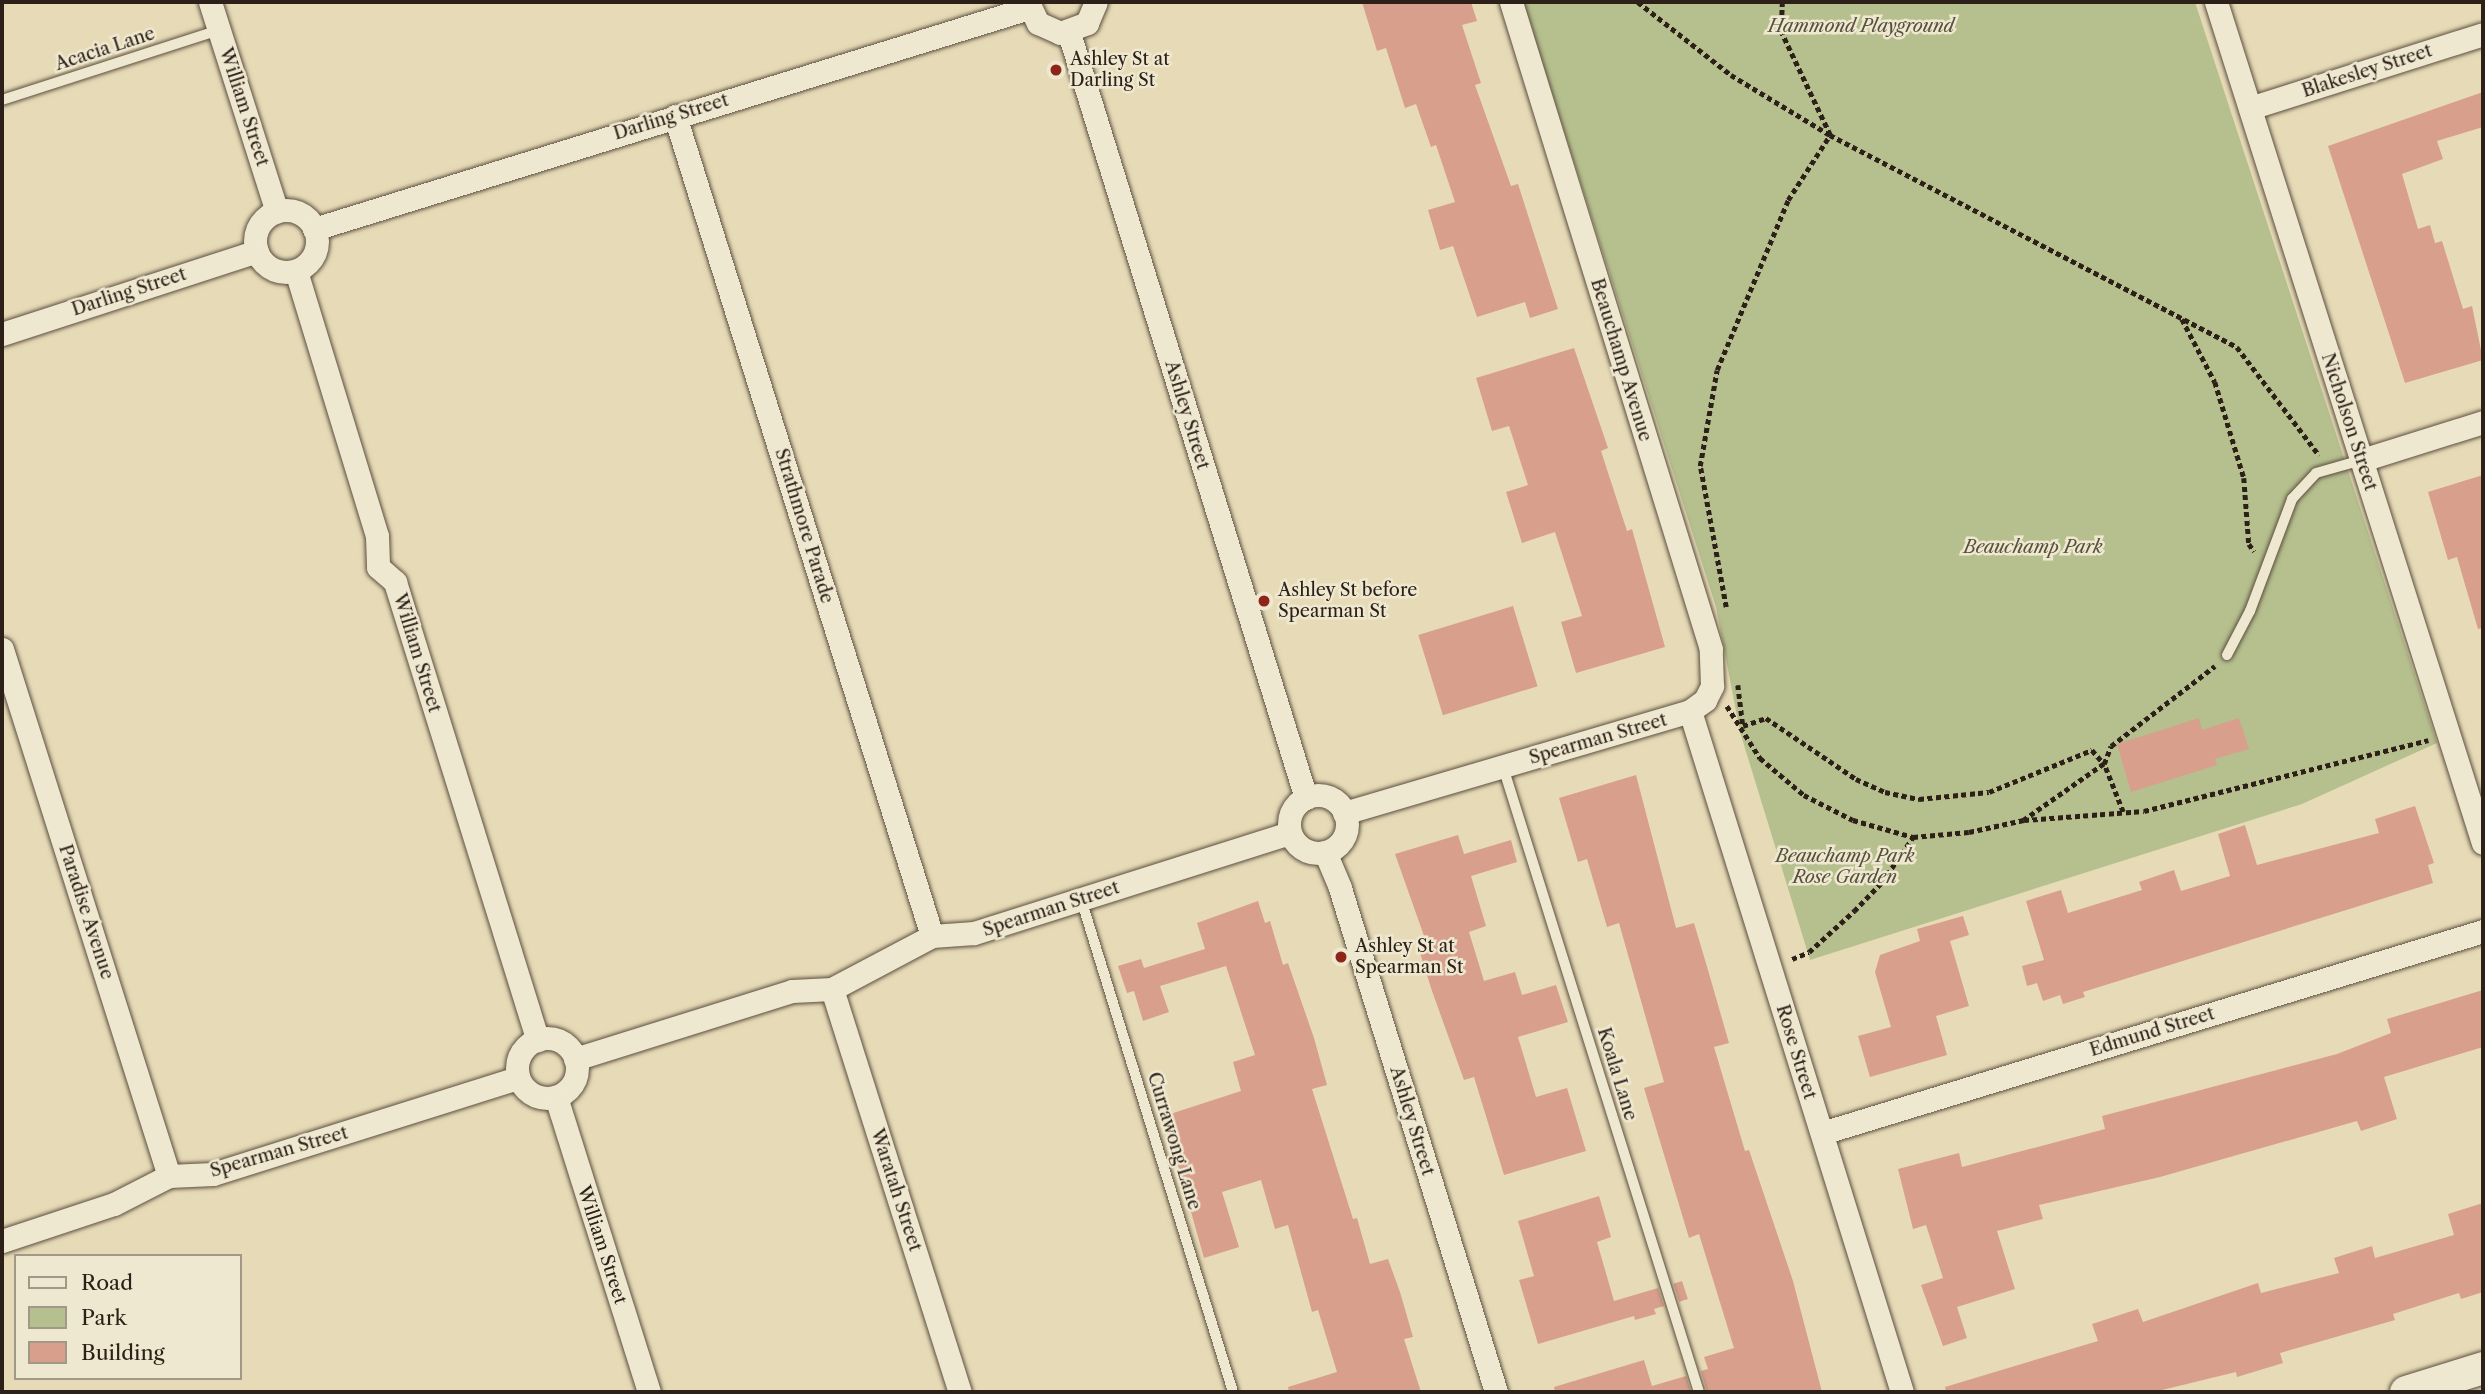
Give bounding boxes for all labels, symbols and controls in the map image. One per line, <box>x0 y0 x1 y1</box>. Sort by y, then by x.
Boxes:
park label: Hammond Playground <box>1768 15 1954 37</box>
street label: Acacia Lane <box>52 23 158 75</box>
street label: Blakesley Street <box>2299 40 2435 102</box>
street label: William Street <box>215 45 273 169</box>
place label: Ashley St at Darling St <box>1070 49 1170 92</box>
marker: Ashley St at Darling St <box>1048 62 1064 78</box>
street label: Darling Street <box>611 89 731 145</box>
street label: Darling Street <box>69 263 189 321</box>
street label: Beauchamp Avenue <box>1586 276 1656 444</box>
street label: Nicholson Street <box>2317 351 2381 493</box>
street label: Ashley Street <box>1160 358 1214 472</box>
street label: Strathmore Parade <box>770 446 838 606</box>
park label: Beauchamp Park <box>1963 536 2103 558</box>
place label: Ashley St before Spearman St <box>1278 580 1418 622</box>
street label: William Street <box>389 591 445 715</box>
marker: Ashley St before Spearman St <box>1256 593 1272 609</box>
street label: Spearman Street <box>1527 709 1669 769</box>
street label: Paradise Avenue <box>54 841 118 983</box>
park label: Beauchamp Park Rose Garden <box>1775 846 1915 888</box>
street label: Spearman Street <box>980 877 1122 941</box>
place label: Ashley St at Spearman St <box>1355 936 1463 978</box>
marker: Ashley St at Spearman St <box>1333 949 1349 965</box>
street label: Rose Street <box>1771 1002 1821 1102</box>
street label: Edmund Street <box>2087 1003 2217 1061</box>
street label: Koala Lane <box>1593 1025 1641 1123</box>
street label: Ashley Street <box>1385 1064 1439 1178</box>
street label: Currawong Lane <box>1143 1070 1205 1212</box>
street label: Spearman Street <box>208 1122 350 1182</box>
street label: Waratah Street <box>866 1126 926 1254</box>
street label: William Street <box>573 1183 631 1307</box>
legend <box>14 1254 242 1380</box>
text: Road <box>81 1270 133 1295</box>
text: Park <box>81 1305 127 1330</box>
text: Building <box>81 1340 165 1365</box>

